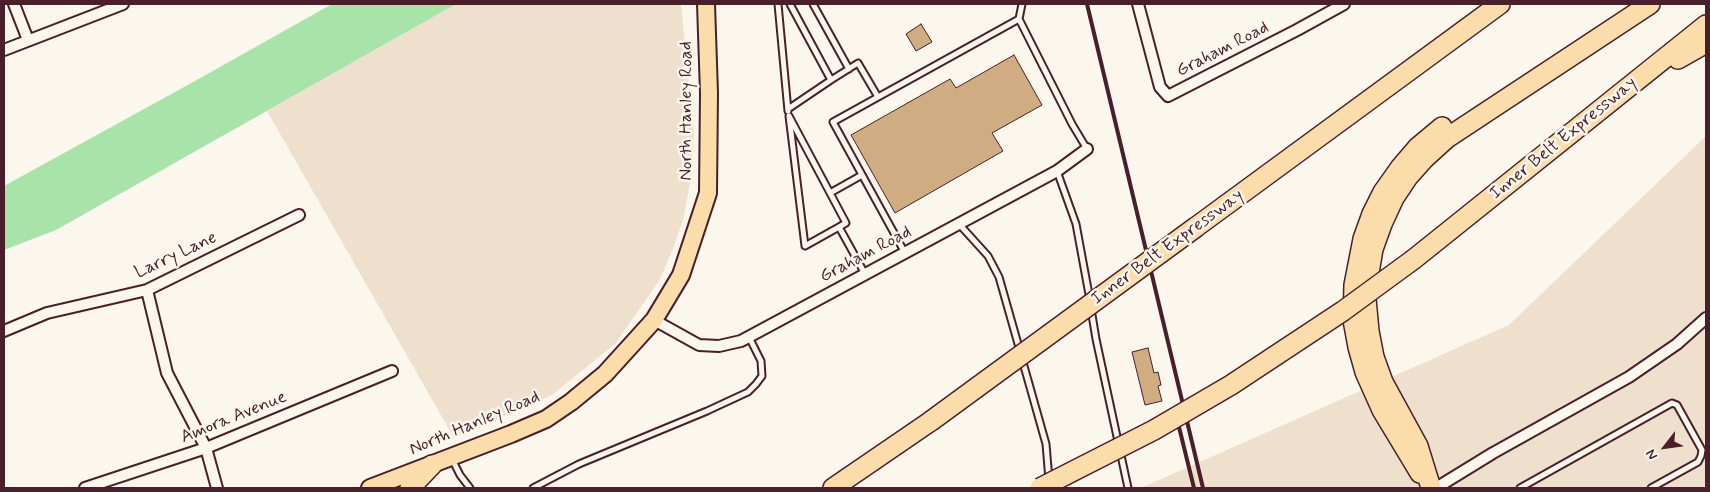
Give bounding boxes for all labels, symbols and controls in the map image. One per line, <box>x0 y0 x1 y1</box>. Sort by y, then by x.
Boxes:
street label: Graham Road <box>1173 18 1273 82</box>
street label: North Hanley Road <box>676 41 698 181</box>
street label: Inner Belt Expressway <box>1486 73 1642 205</box>
street label: Inner Belt Expressway <box>1088 186 1248 310</box>
street label: Graham Road <box>816 222 916 288</box>
street label: Larry Lane <box>131 228 221 284</box>
street label: Amora Avenue <box>178 387 290 449</box>
street label: North Hanley Road <box>407 387 543 461</box>
north arrow <box>1640 422 1690 472</box>
text: N <box>1642 446 1662 463</box>

